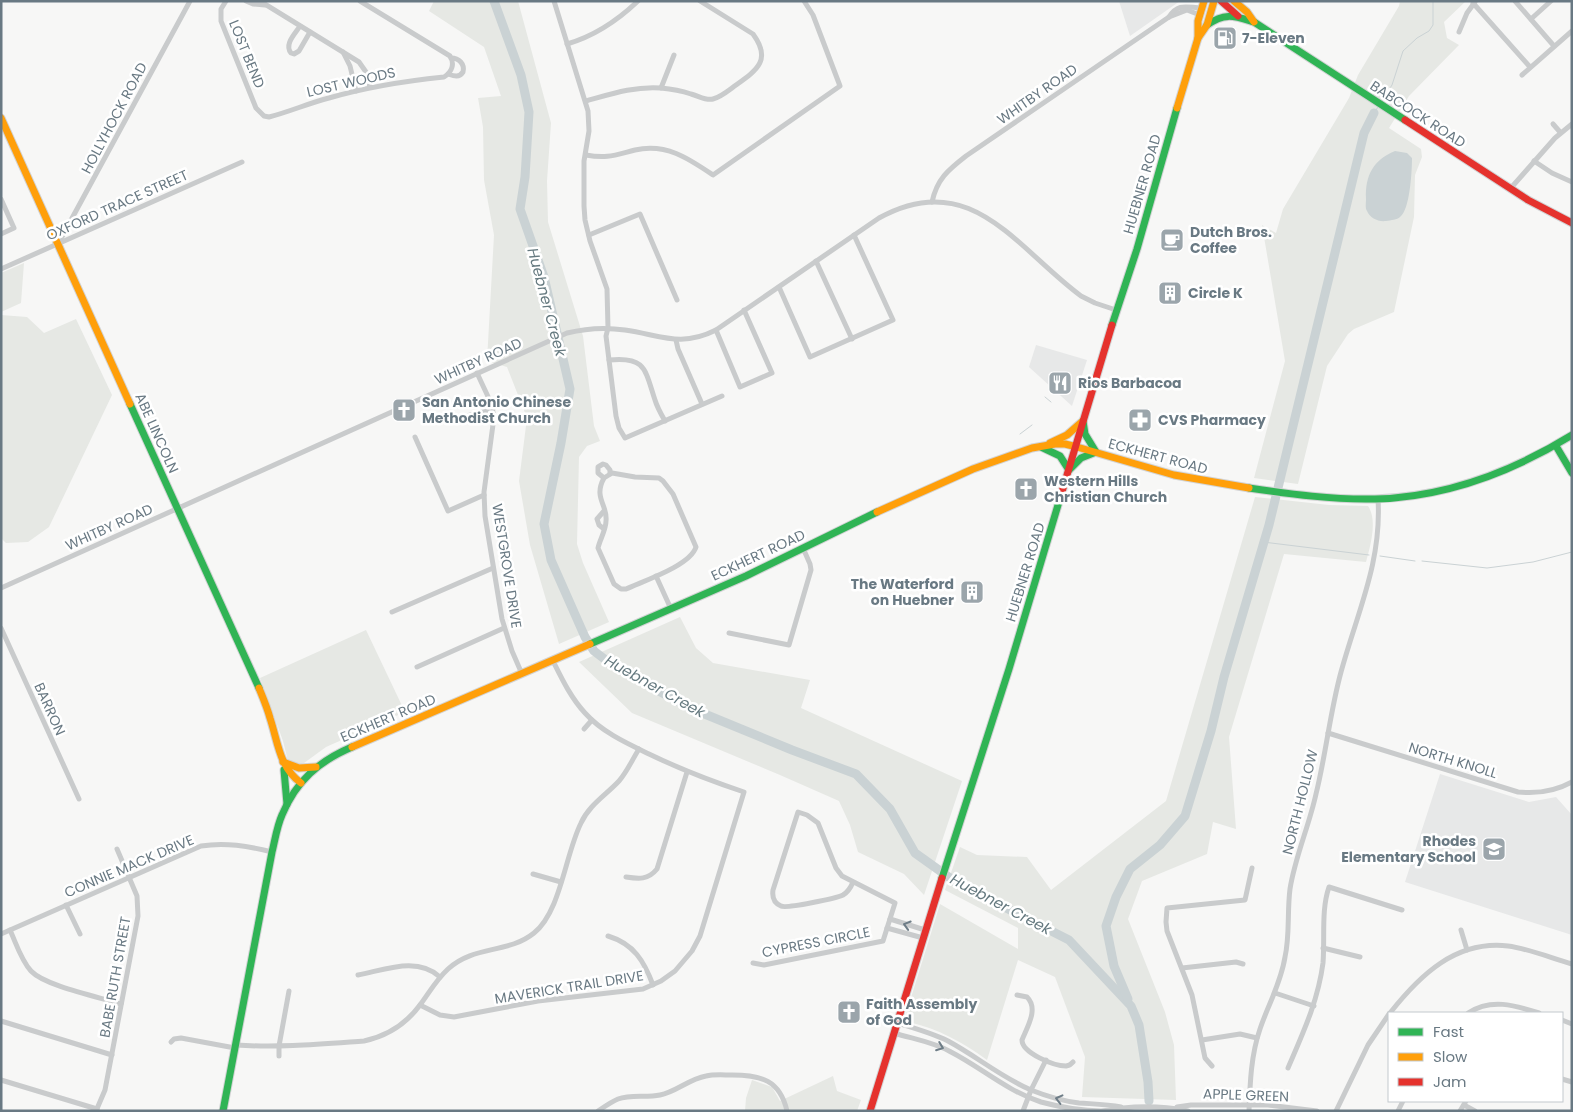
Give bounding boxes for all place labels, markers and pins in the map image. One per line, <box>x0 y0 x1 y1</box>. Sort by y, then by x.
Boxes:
fuel station icon: 7-Eleven <box>1212 25 1238 51</box>
place label: 7-Eleven <box>1242 28 1305 48</box>
place label: Dutch Bros. Coffee <box>1190 222 1272 258</box>
cafe icon: Dutch Bros. Coffee <box>1159 227 1185 253</box>
building icon: Circle K <box>1157 280 1183 306</box>
place label: Circle K <box>1188 283 1243 303</box>
restaurant icon: Rios Barbacoa <box>1047 370 1073 396</box>
place label: Rios Barbacoa <box>1078 373 1182 393</box>
place label: San Antonio Chinese Methodist Church <box>422 392 571 428</box>
church icon: San Antonio Chinese Methodist Church <box>391 397 417 423</box>
pharmacy icon: CVS Pharmacy <box>1127 407 1153 433</box>
place label: CVS Pharmacy <box>1158 410 1266 430</box>
place label: Western Hills Christian Church <box>1044 471 1167 507</box>
church icon: Western Hills Christian Church <box>1013 476 1039 502</box>
place label: The Waterford on Huebner <box>851 574 954 610</box>
building icon: The Waterford on Huebner <box>959 579 985 605</box>
place label: Rhodes Elementary School <box>1341 831 1476 867</box>
school or university icon: Rhodes Elementary School <box>1481 836 1507 862</box>
place label: Faith Assembly of God <box>866 994 977 1030</box>
church icon: Faith Assembly of God <box>836 999 862 1025</box>

